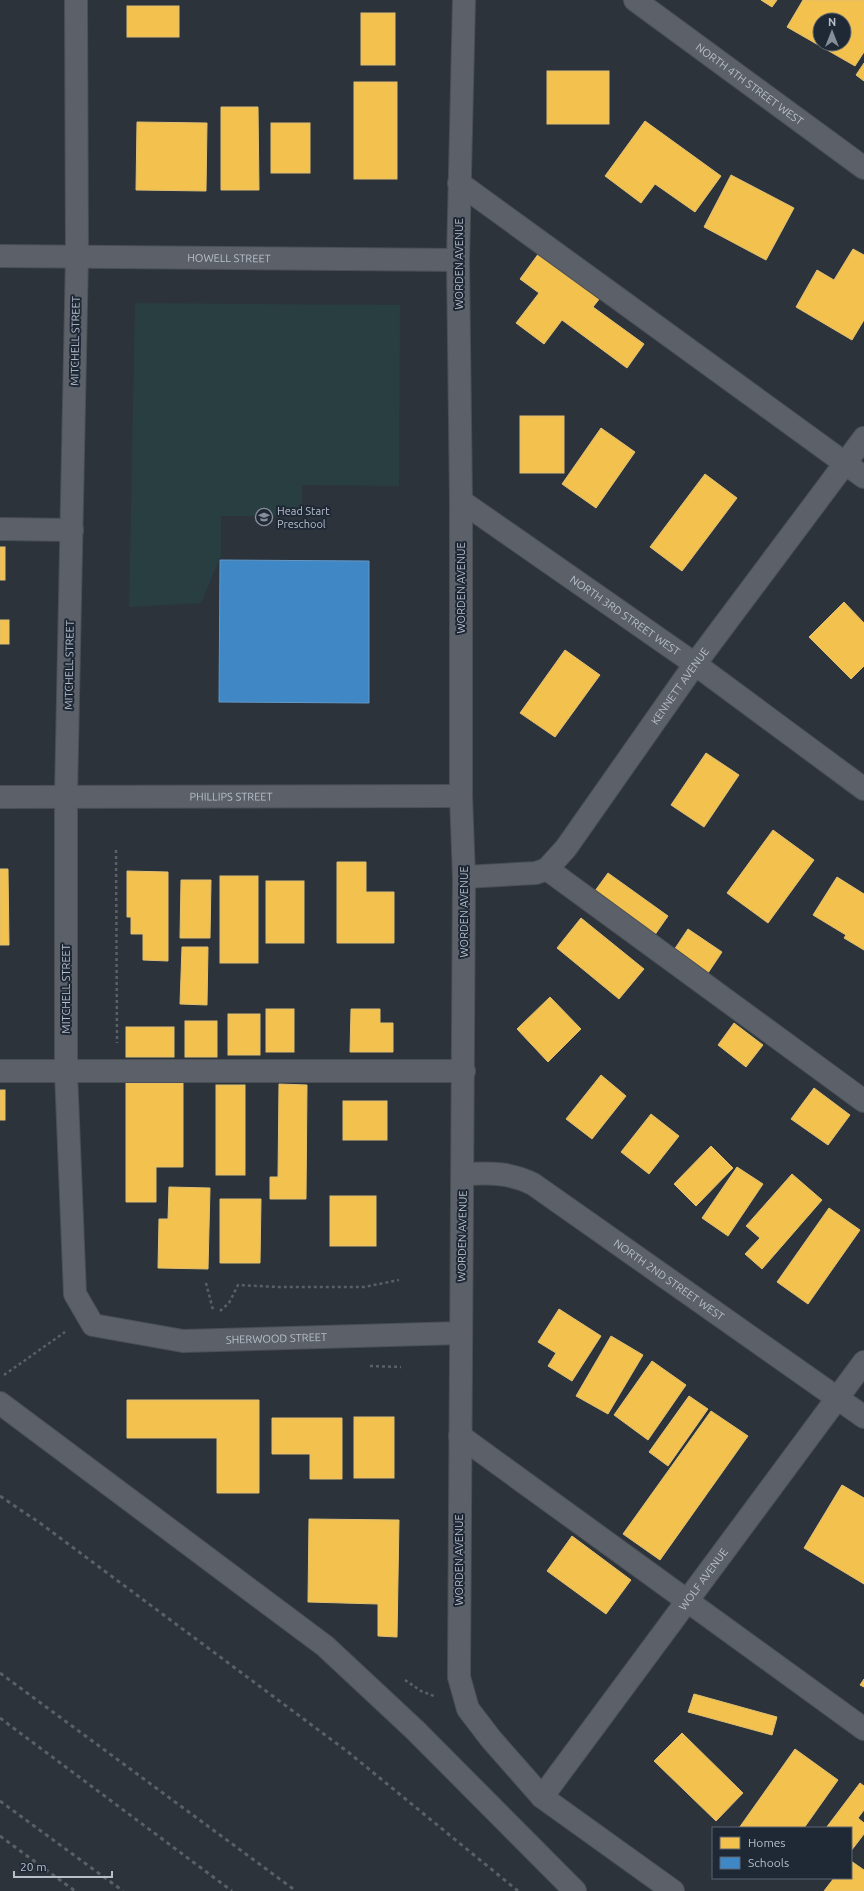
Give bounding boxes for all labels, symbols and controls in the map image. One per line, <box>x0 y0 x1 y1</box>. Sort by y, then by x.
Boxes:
north arrow <box>812 12 852 52</box>
text: N <box>828 16 836 28</box>
street label: NORTH 4TH STREET WEST <box>693 41 805 127</box>
street label: WORDEN AVENUE <box>453 218 465 310</box>
street label: HOWELL STREET <box>187 252 271 264</box>
street label: MITCHELL STREET <box>68 296 82 386</box>
place label: Head Start Preschool <box>277 505 330 530</box>
school or university icon: Head Start Preschool <box>254 507 274 527</box>
street label: WORDEN AVENUE <box>455 542 467 634</box>
street label: NORTH 3RD STREET WEST <box>568 573 682 658</box>
street label: MITCHELL STREET <box>62 620 76 710</box>
street label: KENNETT AVENUE <box>649 645 711 727</box>
street label: PHILLIPS STREET <box>189 790 273 803</box>
street label: WORDEN AVENUE <box>458 866 470 958</box>
street label: MITCHELL STREET <box>60 944 72 1034</box>
street label: WORDEN AVENUE <box>455 1190 469 1282</box>
street label: NORTH 2ND STREET WEST <box>612 1237 726 1323</box>
street label: SHERWOOD STREET <box>226 1331 327 1346</box>
street label: WORDEN AVENUE <box>453 1514 465 1606</box>
street label: WOLF AVENUE <box>676 1546 730 1612</box>
legend <box>712 1827 852 1879</box>
text: Homes <box>748 1836 786 1849</box>
scale bar <box>14 1853 112 1879</box>
text: Schools <box>748 1856 789 1869</box>
text: 20 m <box>20 1860 47 1873</box>

